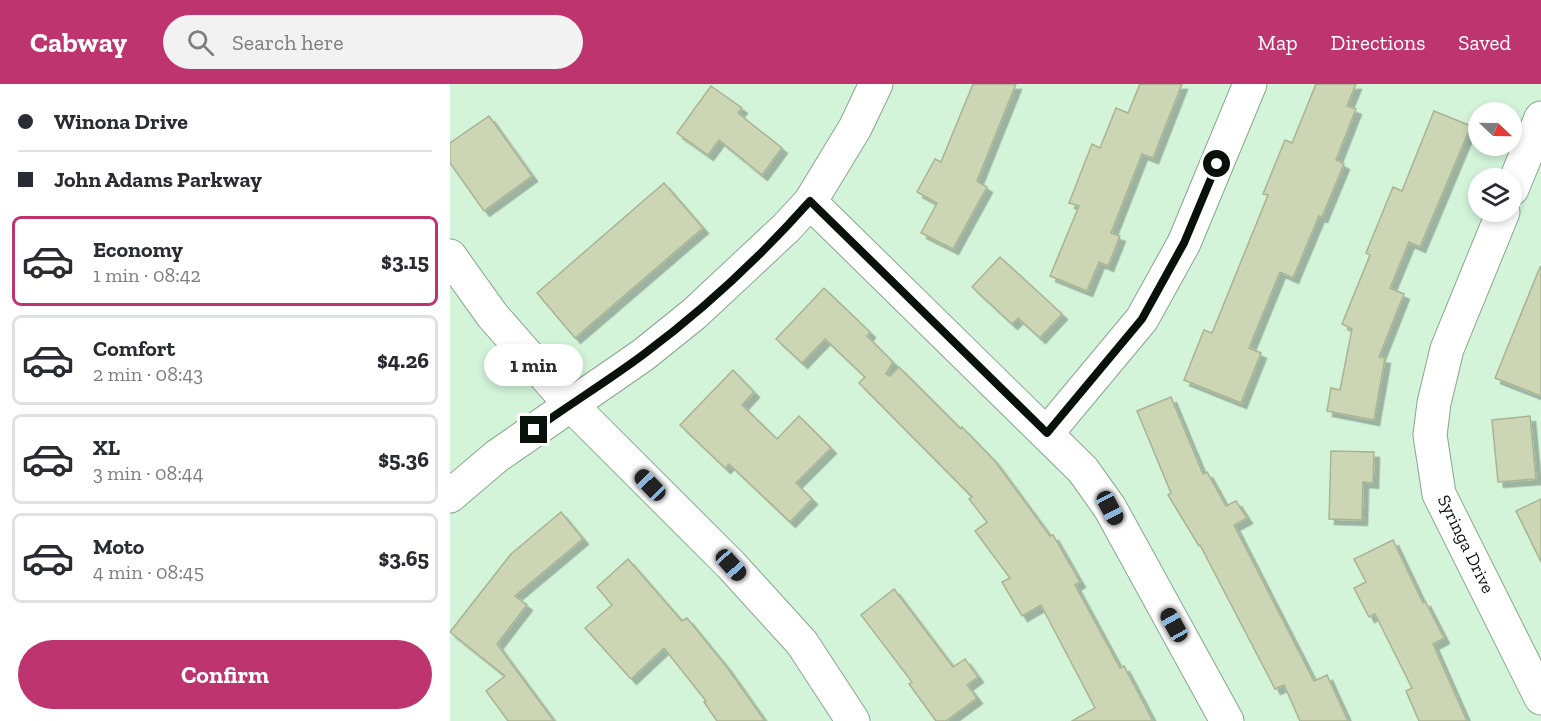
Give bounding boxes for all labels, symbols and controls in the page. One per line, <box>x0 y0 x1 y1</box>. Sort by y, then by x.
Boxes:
search box <box>163 15 583 69</box>
text: Cabway <box>30 26 127 59</box>
icon: search <box>184 26 217 59</box>
text: Search here <box>232 29 344 56</box>
text: Map <box>1258 30 1298 55</box>
text: Directions <box>1331 30 1425 55</box>
text: Saved <box>1458 30 1511 55</box>
north arrow <box>1468 102 1522 156</box>
map controls <box>1468 102 1522 222</box>
text: Winona Drive <box>54 108 188 135</box>
route start <box>1203 150 1230 177</box>
text: John Adams Parkway <box>54 166 262 193</box>
button: layers <box>1468 168 1522 222</box>
icon: car <box>21 234 75 288</box>
text: Economy <box>93 236 183 263</box>
text: $3.15 <box>381 248 429 275</box>
text: 1 min · 08:42 <box>93 263 201 287</box>
icon: car <box>21 333 75 387</box>
text: Comfort <box>93 335 175 362</box>
callout: 1 min <box>484 343 584 385</box>
text: $4.26 <box>377 347 429 374</box>
text: 1 min <box>510 353 557 377</box>
text: 2 min · 08:43 <box>93 362 203 386</box>
route end <box>520 416 547 443</box>
icon: car <box>21 432 75 486</box>
text: XL <box>93 434 120 461</box>
text: $5.36 <box>378 446 429 473</box>
text: 3 min · 08:44 <box>93 461 203 485</box>
car <box>631 466 669 504</box>
car <box>1094 488 1126 528</box>
street label: Syringa Drive <box>1433 491 1499 597</box>
icon: car <box>21 531 75 585</box>
text: Moto <box>93 533 144 560</box>
text: $3.65 <box>378 545 429 572</box>
car <box>712 546 750 584</box>
text: 4 min · 08:45 <box>93 560 204 584</box>
car <box>1157 605 1191 645</box>
button: Confirm <box>18 640 432 709</box>

